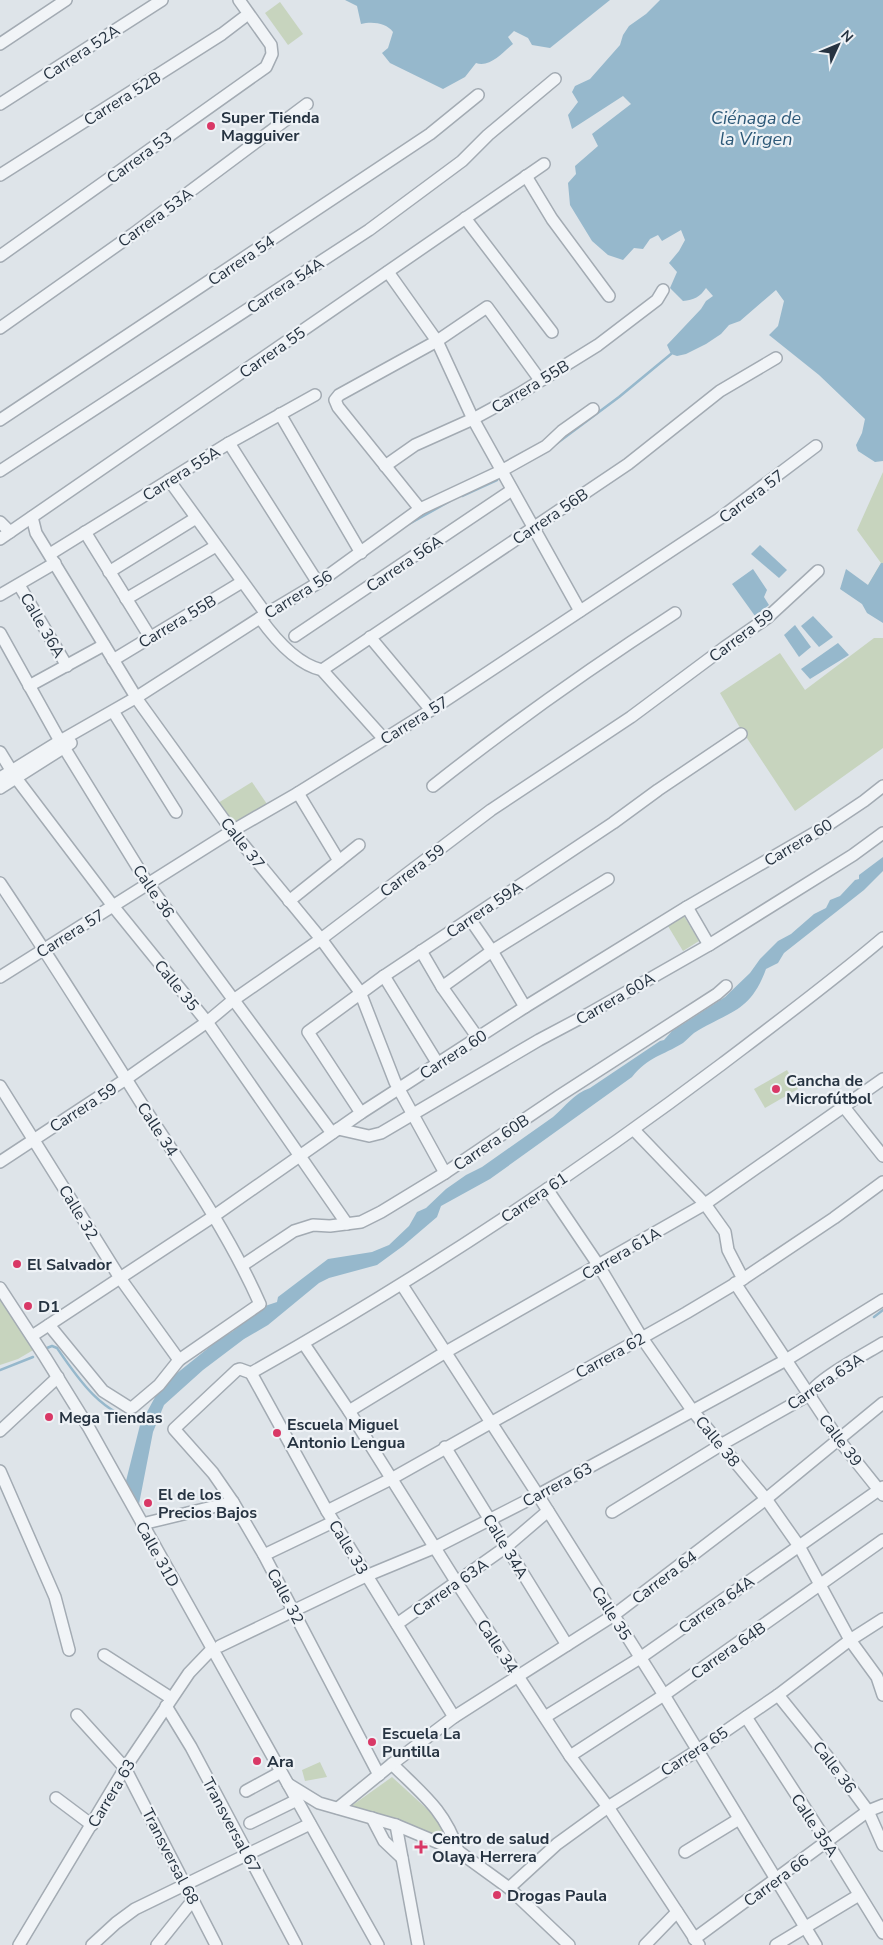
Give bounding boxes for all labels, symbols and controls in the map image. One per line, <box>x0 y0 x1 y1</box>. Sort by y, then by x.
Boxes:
street label: Carrera 52A <box>39 19 125 86</box>
north arrow <box>813 20 863 70</box>
text: N <box>837 26 857 47</box>
street label: Carrera 52B <box>80 66 165 131</box>
water label: Ciénaga de la Virgen <box>711 106 802 151</box>
place label: Super Tienda Magguiver <box>221 107 320 147</box>
marker: Super Tienda Magguiver <box>205 120 217 132</box>
street label: Carrera 53 <box>102 126 177 189</box>
street label: Carrera 53A <box>114 183 198 253</box>
street label: Carrera 54 <box>204 230 280 291</box>
street label: Carrera 54A <box>243 252 329 319</box>
street label: Carrera 55 <box>235 322 310 384</box>
street label: Carrera 55B <box>488 355 574 419</box>
street label: Carrera 55A <box>138 441 225 506</box>
street label: Carrera 57 <box>715 465 789 529</box>
street label: Carrera 56B <box>508 483 593 550</box>
street label: Carrera 56A <box>362 530 447 598</box>
street label: Carrera 56 <box>260 565 337 624</box>
street label: Calle 36A <box>15 589 70 662</box>
street label: Carrera 55B <box>135 590 221 654</box>
street label: Carrera 59 <box>705 604 779 668</box>
street label: Carrera 57 <box>376 691 453 750</box>
street label: Calle 37 <box>215 813 269 874</box>
street label: Carrera 60 <box>760 814 837 872</box>
street label: Carrera 59 <box>376 839 450 903</box>
street label: Calle 36 <box>127 860 179 923</box>
street label: Carrera 59A <box>442 876 527 944</box>
street label: Carrera 57 <box>32 904 109 963</box>
street label: Calle 35 <box>149 955 204 1016</box>
street label: Carrera 60A <box>572 967 659 1030</box>
street label: Carrera 60 <box>416 1025 492 1085</box>
place label: Cancha de Microfútbol <box>786 1070 872 1110</box>
street label: Carrera 59 <box>46 1078 122 1138</box>
marker: Cancha de Microfútbol <box>770 1083 782 1095</box>
street label: Calle 34 <box>132 1098 183 1161</box>
street label: Carrera 60B <box>449 1109 534 1176</box>
street label: Carrera 61 <box>497 1167 572 1228</box>
street label: Calle 32 <box>53 1181 103 1244</box>
street label: Carrera 61A <box>578 1222 665 1285</box>
place label: El Salvador <box>27 1254 113 1276</box>
marker: El Salvador <box>11 1258 23 1270</box>
place label: D1 <box>38 1296 60 1318</box>
marker: D1 <box>22 1300 34 1312</box>
street label: Carrera 62 <box>572 1328 649 1384</box>
street label: Carrera 63A <box>783 1348 868 1416</box>
place label: Mega Tiendas <box>59 1407 163 1429</box>
street label: Calle 39 <box>813 1410 867 1471</box>
marker: Mega Tiendas <box>43 1411 55 1423</box>
street label: Calle 38 <box>690 1411 745 1472</box>
place label: Escuela Miguel Antonio Lengua <box>287 1414 405 1454</box>
marker: Escuela Miguel Antonio Lengua <box>271 1427 283 1439</box>
street label: Carrera 63 <box>519 1457 596 1513</box>
place label: El de los Precios Bajos <box>158 1484 257 1524</box>
marker: El de los Precios Bajos <box>142 1497 154 1509</box>
street label: Calle 34A <box>477 1510 533 1583</box>
street label: Calle 33 <box>323 1516 373 1579</box>
street label: Calle 31D <box>130 1518 184 1591</box>
street label: Carrera 64 <box>628 1546 702 1610</box>
street label: Carrera 63A <box>408 1553 493 1622</box>
street label: Calle 32 <box>261 1565 309 1628</box>
street label: Carrera 64A <box>674 1570 759 1639</box>
street label: Calle 35 <box>586 1582 636 1645</box>
street label: Calle 34 <box>472 1615 523 1678</box>
street label: Carrera 64B <box>687 1617 771 1685</box>
street label: Carrera 65 <box>657 1722 733 1782</box>
place label: Escuela La Puntilla <box>382 1723 461 1763</box>
marker: Escuela La Puntilla <box>366 1736 378 1748</box>
street label: Calle 36 <box>807 1737 861 1798</box>
place label: Ara <box>267 1751 294 1773</box>
street label: Carrera 63 <box>83 1755 141 1832</box>
marker: Ara <box>251 1755 263 1767</box>
street label: Transversal 67 <box>197 1774 266 1877</box>
street label: Calle 35A <box>785 1789 843 1862</box>
street label: Transversal 68 <box>136 1804 204 1909</box>
place label: Centro de salud Olaya Herrera <box>432 1828 549 1868</box>
marker: Centro de salud Olaya Herrera <box>414 1840 428 1854</box>
street label: Carrera 66 <box>739 1849 814 1912</box>
place label: Drogas Paula <box>507 1885 607 1907</box>
marker: Drogas Paula <box>491 1889 503 1901</box>

